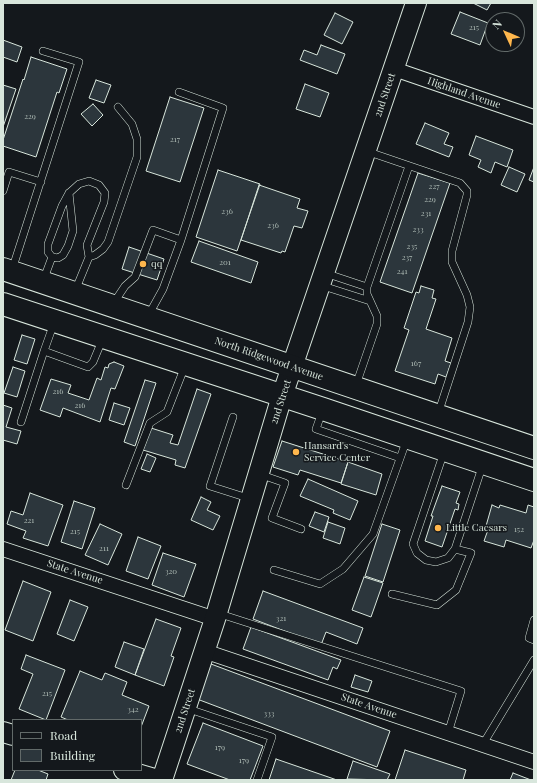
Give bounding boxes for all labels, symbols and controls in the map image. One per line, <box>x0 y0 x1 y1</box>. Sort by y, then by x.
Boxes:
north arrow <box>485 12 525 52</box>
text: N <box>489 16 505 32</box>
house number: 215 <box>469 22 479 32</box>
street label: 2nd Street <box>372 71 398 119</box>
street label: Highland Avenue <box>426 75 502 111</box>
house number: 229 <box>24 111 36 121</box>
house number: 217 <box>170 134 180 144</box>
house number: 227 <box>429 181 439 191</box>
house number: 229 <box>424 194 436 204</box>
house number: 236 <box>221 206 233 216</box>
house number: 231 <box>421 208 431 218</box>
house number: 236 <box>267 220 279 230</box>
house number: 233 <box>412 224 424 234</box>
house number: 235 <box>407 241 417 251</box>
house number: 237 <box>402 252 412 262</box>
house number: 201 <box>219 257 231 267</box>
place label: qq <box>151 258 162 270</box>
marker: qq <box>138 259 148 269</box>
house number: 241 <box>397 266 407 276</box>
street label: North Ridgewood Avenue <box>213 335 325 383</box>
house number: 167 <box>411 358 421 368</box>
street label: 2nd Street <box>268 378 294 426</box>
house number: 216 <box>53 386 63 396</box>
house number: 216 <box>75 400 85 410</box>
place label: Hansard's Service Center <box>304 440 370 464</box>
marker: Hansard's Service Center <box>291 447 301 457</box>
house number: 221 <box>24 515 34 525</box>
place label: Little Caesars <box>446 522 507 534</box>
marker: Little Caesars <box>433 523 443 533</box>
house number: 152 <box>514 524 524 534</box>
house number: 215 <box>70 526 80 536</box>
house number: 211 <box>99 543 109 553</box>
street label: State Avenue <box>46 557 104 587</box>
house number: 320 <box>165 566 177 576</box>
house number: 321 <box>276 613 286 623</box>
street label: 2nd Street <box>172 687 198 735</box>
house number: 215 <box>42 688 52 698</box>
street label: State Avenue <box>340 691 398 721</box>
house number: 342 <box>127 704 139 714</box>
house number: 333 <box>264 708 274 718</box>
legend <box>12 719 142 771</box>
text: Road <box>50 727 77 743</box>
house number: 179 <box>215 742 225 752</box>
text: Building <box>50 747 95 763</box>
house number: 179 <box>239 755 249 765</box>

